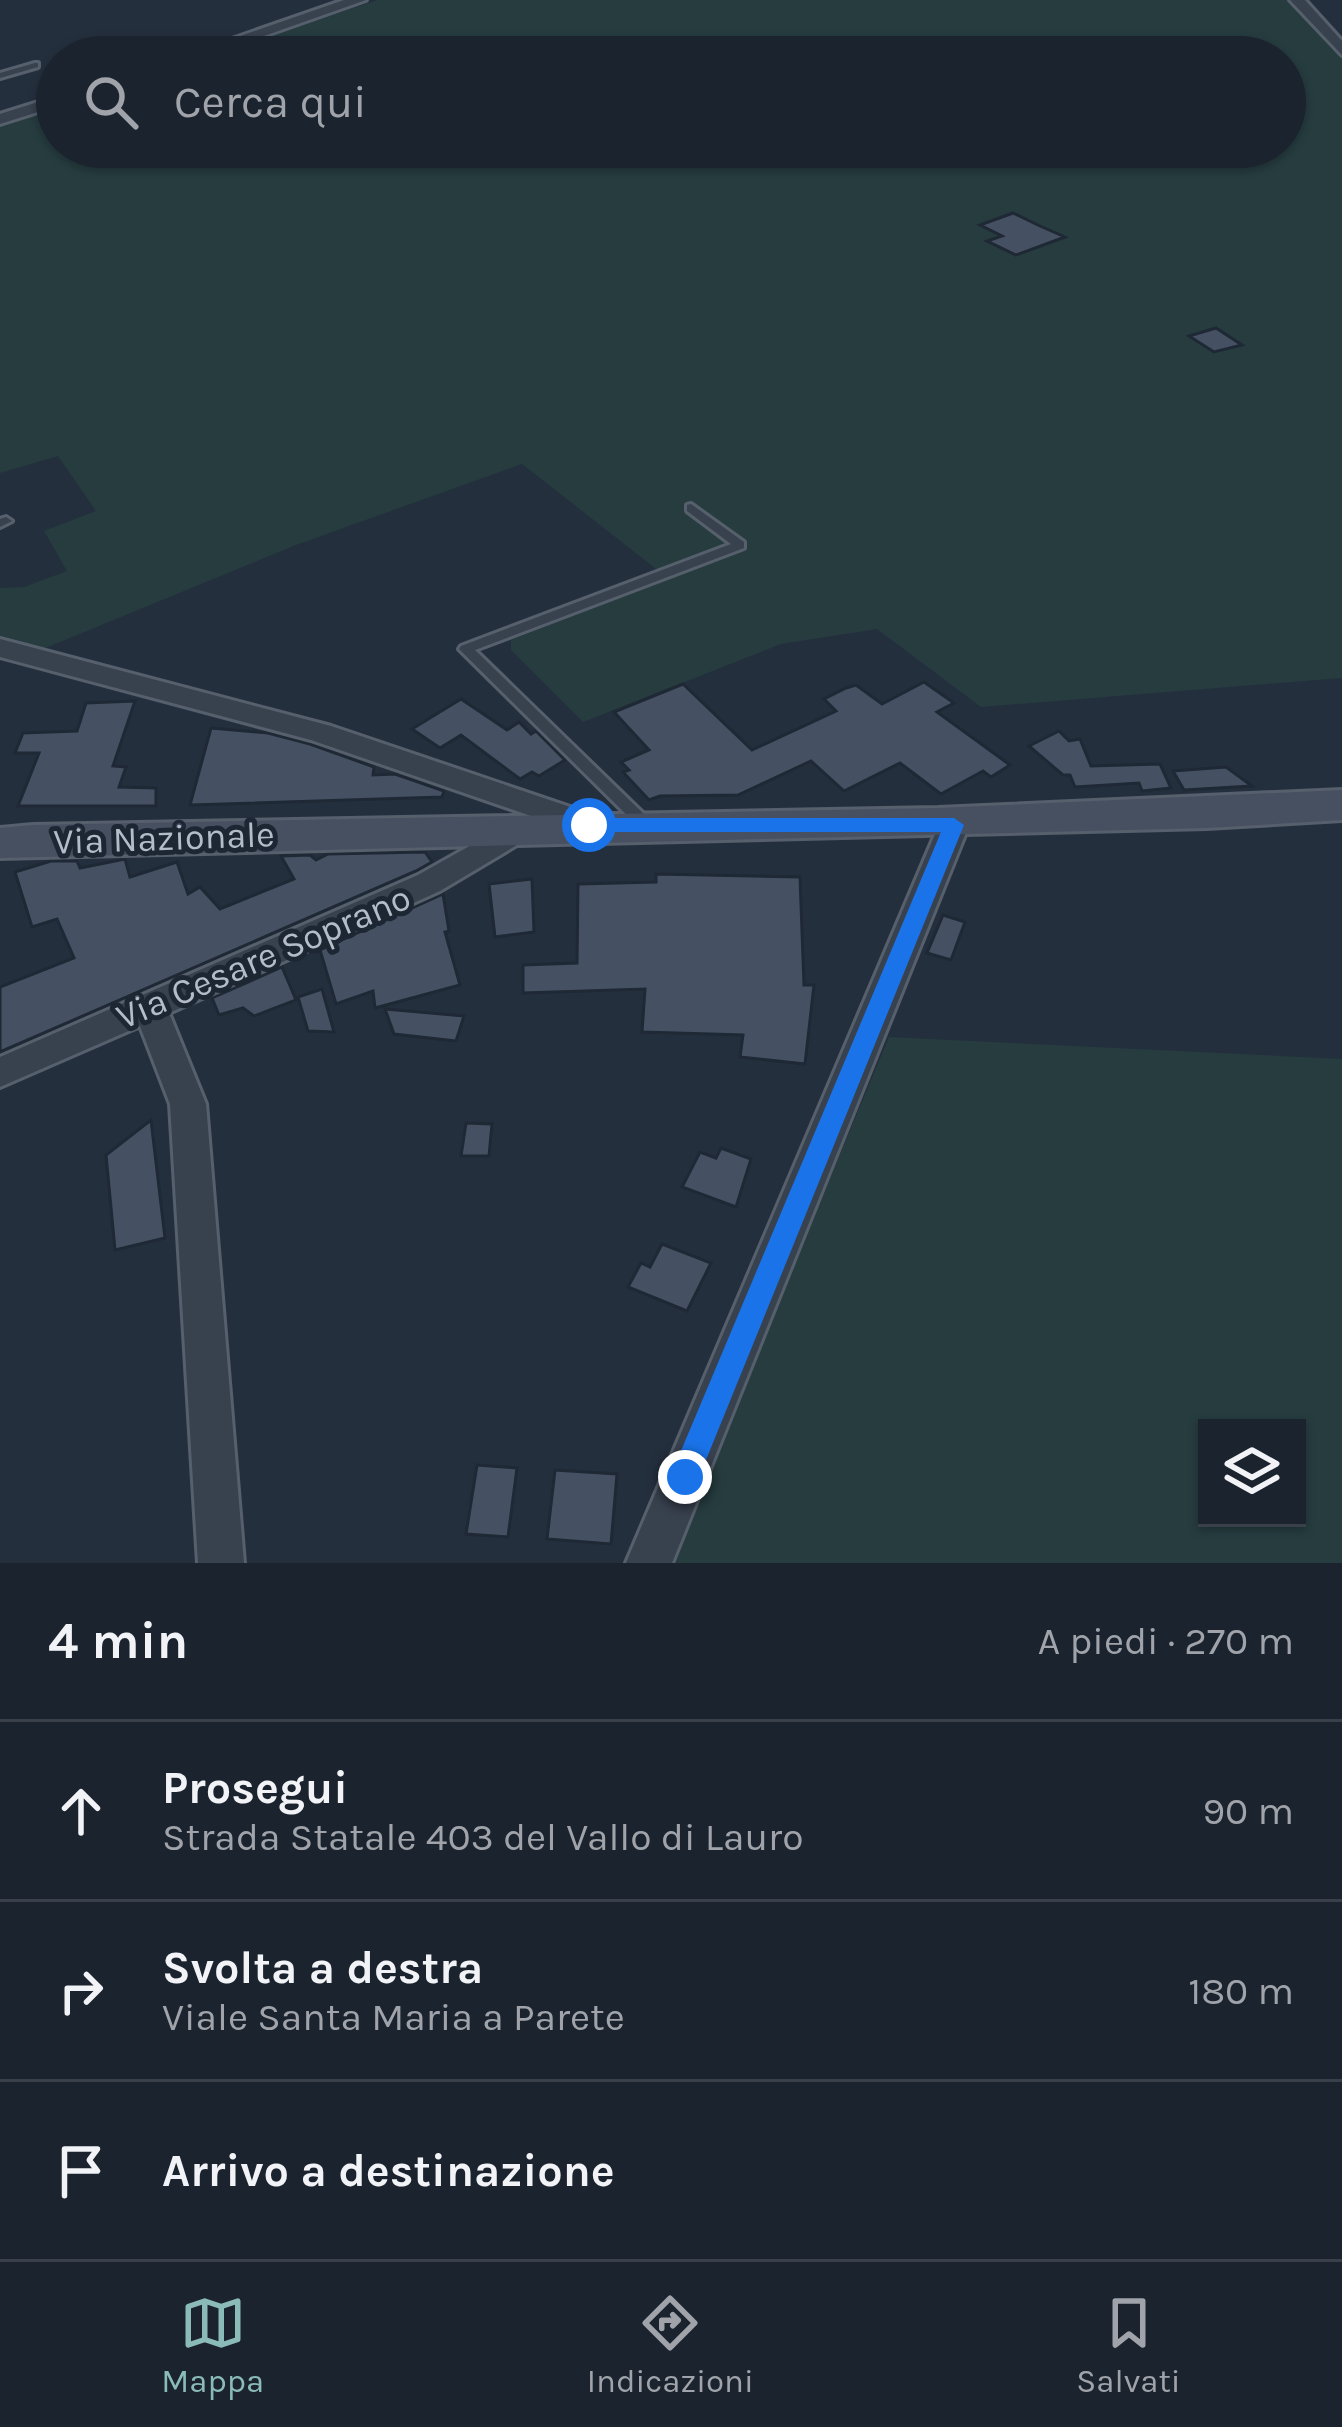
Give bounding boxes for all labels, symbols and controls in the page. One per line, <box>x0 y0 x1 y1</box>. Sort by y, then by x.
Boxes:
search box <box>36 36 1306 168</box>
icon: search <box>78 69 144 135</box>
text: Cerca qui <box>174 76 367 128</box>
route start <box>562 798 616 852</box>
street label: Via Nazionale <box>53 813 275 863</box>
street label: Via Cesare Soprano <box>110 876 417 1038</box>
map controls <box>1198 1419 1306 1527</box>
button: layers <box>1198 1419 1306 1527</box>
route end <box>658 1450 712 1504</box>
text: 4 min <box>48 1611 188 1671</box>
text: A piedi · 270 m <box>1038 1618 1294 1664</box>
text: Prosegui <box>162 1762 348 1814</box>
icon: ahead <box>48 1778 114 1844</box>
text: 90 m <box>1202 1788 1294 1834</box>
text: Strada Statale 403 del Vallo di Lauro <box>162 1814 804 1860</box>
text: Svolta a destra <box>162 1942 483 1994</box>
icon: right <box>48 1958 114 2024</box>
text: 180 m <box>1188 1968 1294 2014</box>
text: Viale Santa Maria a Parete <box>162 1994 625 2040</box>
icon: arrive <box>48 2138 114 2204</box>
text: Arrivo a destinazione <box>162 2145 615 2197</box>
tab: Mappa <box>161 2290 264 2400</box>
tab: Indicazioni <box>587 2290 754 2400</box>
tab: Salvati <box>1076 2290 1181 2400</box>

